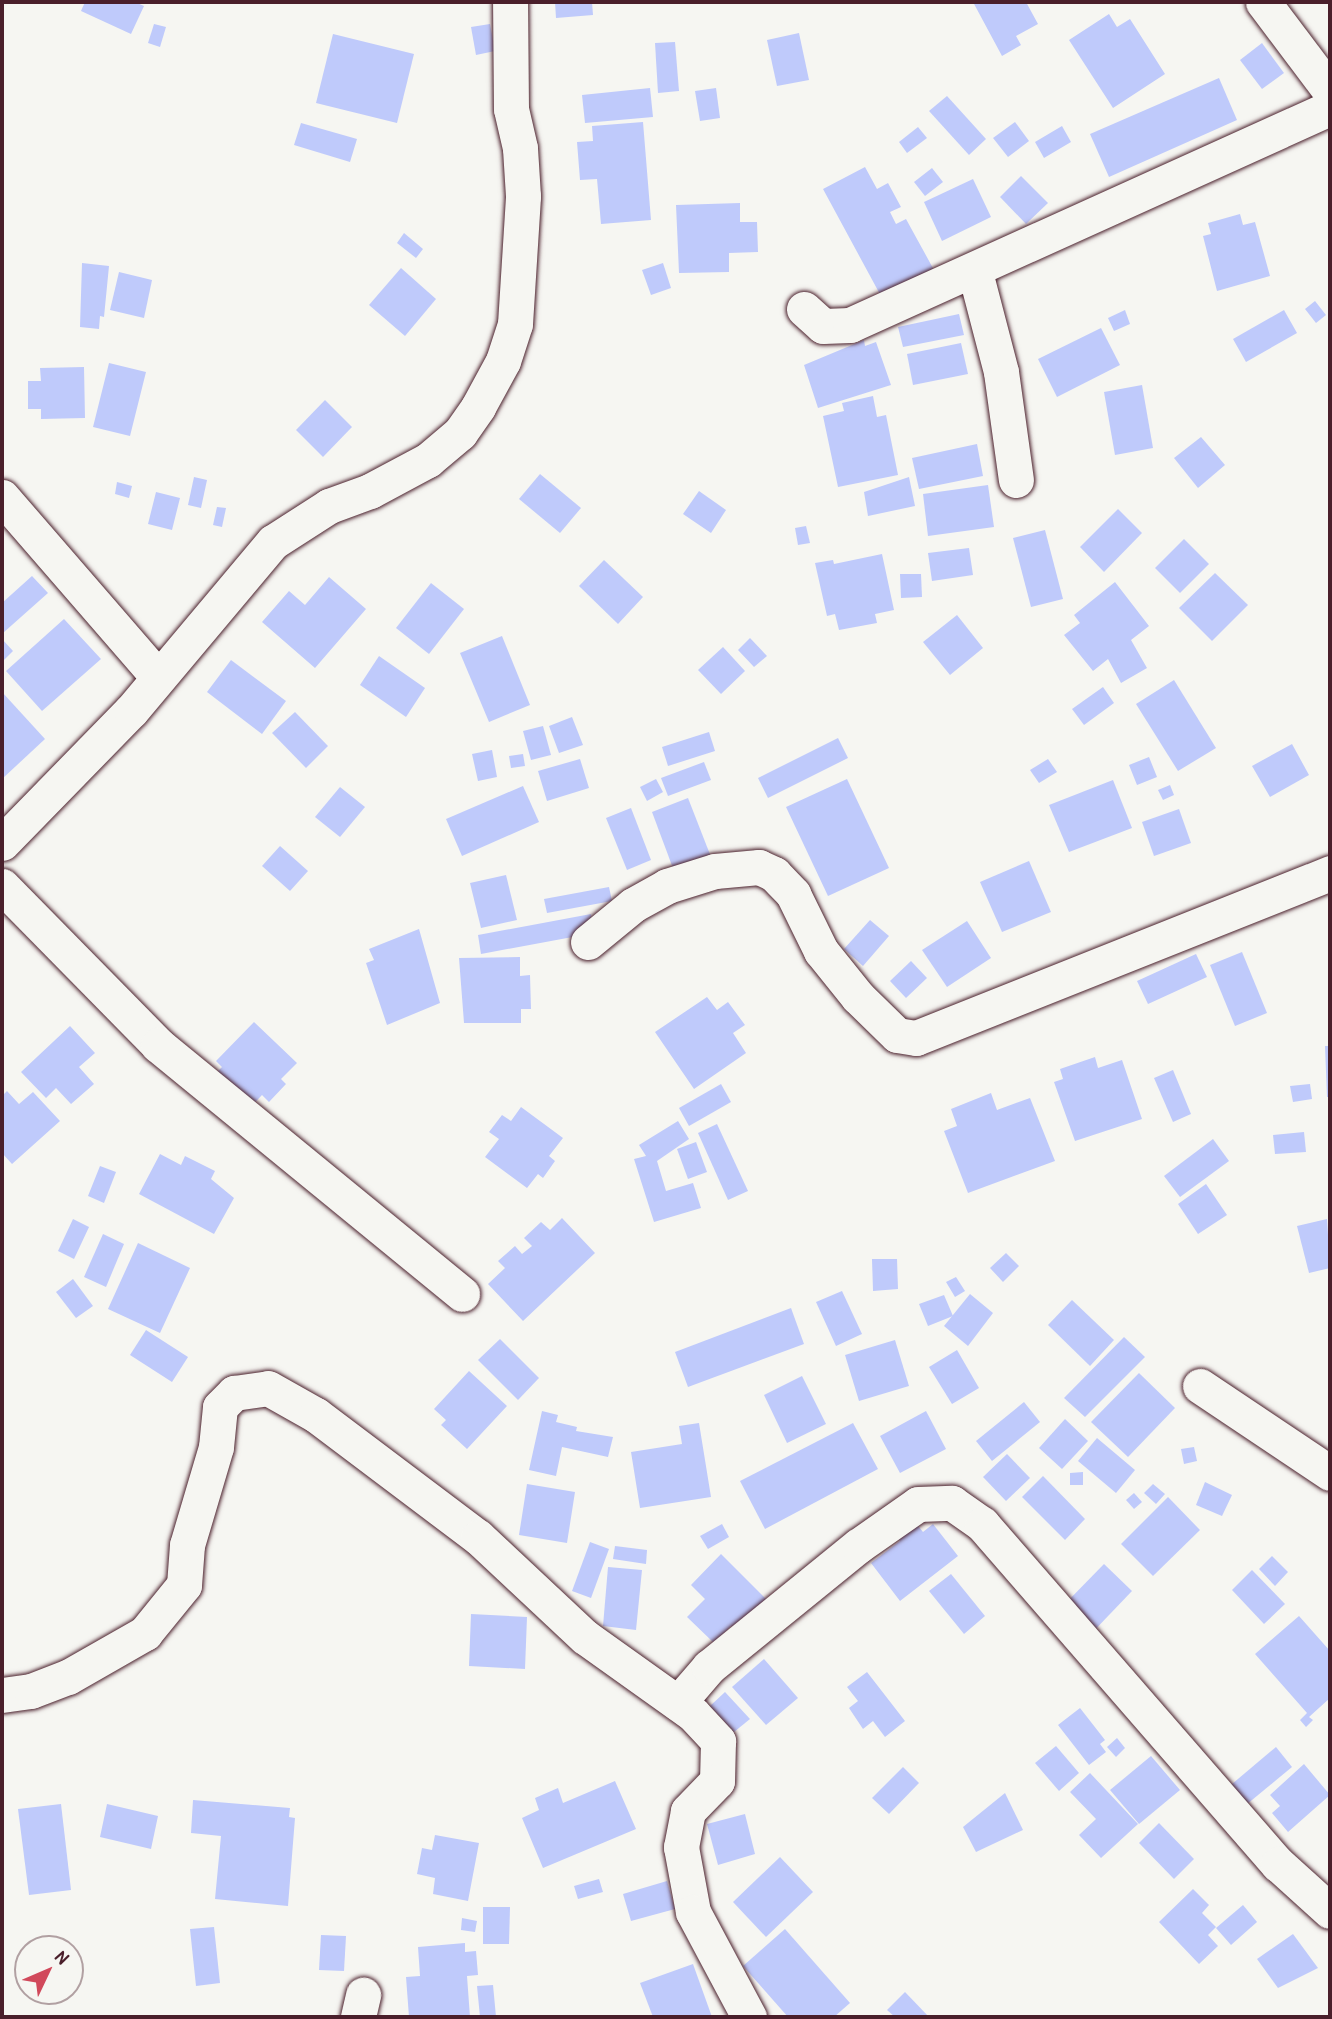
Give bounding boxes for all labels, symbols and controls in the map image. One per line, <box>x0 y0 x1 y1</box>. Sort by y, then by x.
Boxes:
north arrow <box>14 1935 84 2005</box>
text: N <box>50 1944 76 1969</box>

